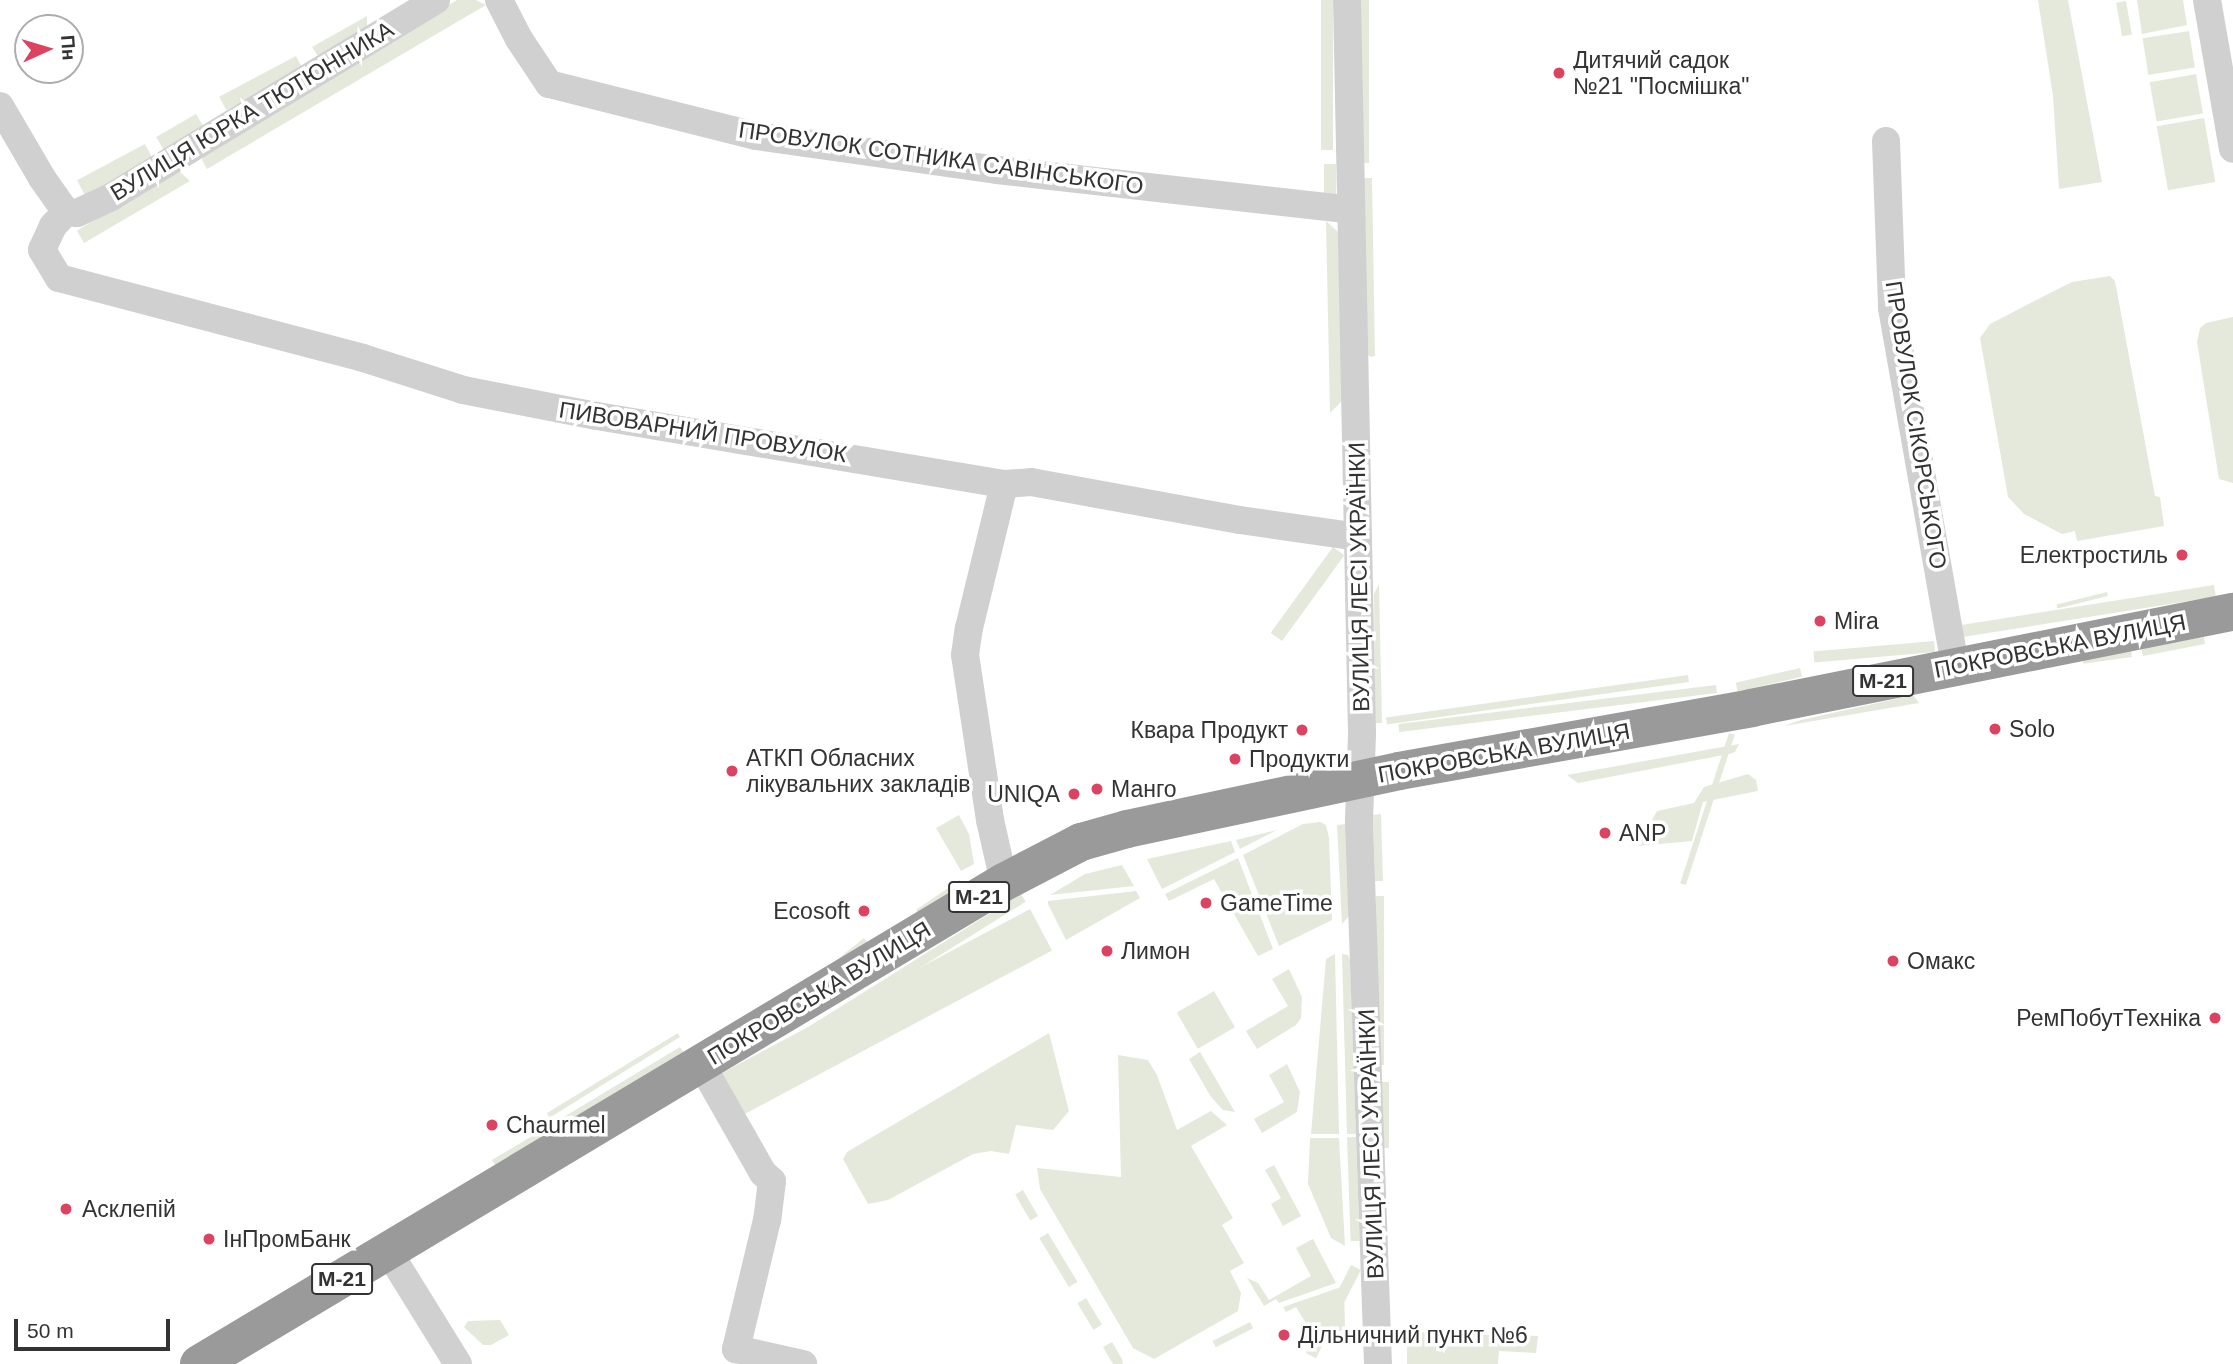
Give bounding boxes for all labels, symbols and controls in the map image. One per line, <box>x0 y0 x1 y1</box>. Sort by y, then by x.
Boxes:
north arrow <box>14 14 84 84</box>
street label: ВУЛИЦЯ ЮРКА ТЮТЮННИКА <box>105 15 399 207</box>
text: Пн <box>57 34 80 61</box>
place label: Дитячий садок №21 "Посмішка" <box>1573 46 1750 100</box>
marker: Дитячий садок №21 "Посмішка" <box>1551 65 1567 81</box>
street label: ПРОВУЛОК СОТНИКА САВІНСЬКОГО <box>737 116 1145 200</box>
street label: ПРОВУЛОК СІКОРСЬКОГО <box>1880 279 1952 571</box>
street label: ПИВОВАРНИЙ ПРОВУЛОК <box>557 396 849 468</box>
street label: ВУЛИЦЯ ЛЕСІ УКРАЇНКИ <box>1343 442 1375 712</box>
place label: Електростиль <box>2020 541 2168 569</box>
marker: Електростиль <box>2174 547 2190 563</box>
place label: Mira <box>1834 607 1879 635</box>
street label: ПОКРОВСЬКА ВУЛИЦЯ <box>1932 608 2188 684</box>
marker: Mira <box>1812 613 1828 629</box>
road number: М-21 <box>1852 664 1914 698</box>
place label: Solo <box>2009 715 2055 743</box>
place label: Квара Продукт <box>1130 716 1288 744</box>
street label: ПОКРОВСЬКА ВУЛИЦЯ <box>1376 717 1632 789</box>
marker: Solo <box>1987 721 2003 737</box>
marker: Квара Продукт <box>1294 722 1310 738</box>
place label: АТКП Обласних лікувальних закладів <box>746 744 971 798</box>
place label: Продукти <box>1249 745 1349 773</box>
marker: Продукти <box>1227 751 1243 767</box>
marker: АТКП Обласних лікувальних закладів <box>724 763 740 779</box>
place label: Манго <box>1111 775 1177 803</box>
place label: UNIQA <box>987 780 1060 808</box>
marker: Манго <box>1089 781 1105 797</box>
marker: UNIQA <box>1066 786 1082 802</box>
place label: ANP <box>1619 819 1666 847</box>
marker: ANP <box>1597 825 1613 841</box>
road number: М-21 <box>948 880 1010 914</box>
place label: GameTime <box>1220 889 1333 917</box>
marker: GameTime <box>1198 895 1214 911</box>
place label: Ecosoft <box>773 897 850 925</box>
marker: Ecosoft <box>856 903 872 919</box>
street label: ПОКРОВСЬКА ВУЛИЦЯ <box>702 915 936 1071</box>
place label: Лимон <box>1121 937 1190 965</box>
marker: Лимон <box>1099 943 1115 959</box>
place label: Омакс <box>1907 947 1975 975</box>
marker: Омакс <box>1885 953 1901 969</box>
place label: РемПобутТехніка <box>2016 1004 2201 1032</box>
street label: ВУЛИЦЯ ЛЕСІ УКРАЇНКИ <box>1352 1009 1390 1279</box>
marker: РемПобутТехніка <box>2207 1010 2223 1026</box>
place label: Chaurmel <box>506 1111 606 1139</box>
marker: Chaurmel <box>484 1117 500 1133</box>
place label: Асклепій <box>82 1195 176 1223</box>
marker: Асклепій <box>56 1199 76 1219</box>
place label: ІнПромБанк <box>223 1225 351 1253</box>
marker: ІнПромБанк <box>201 1231 217 1247</box>
road number: М-21 <box>310 1262 374 1296</box>
scale bar <box>18 1304 173 1348</box>
text: 50 m <box>27 1319 74 1342</box>
place label: Дільничний пункт №6 <box>1298 1321 1528 1349</box>
marker: Дільничний пункт №6 <box>1276 1327 1292 1343</box>

